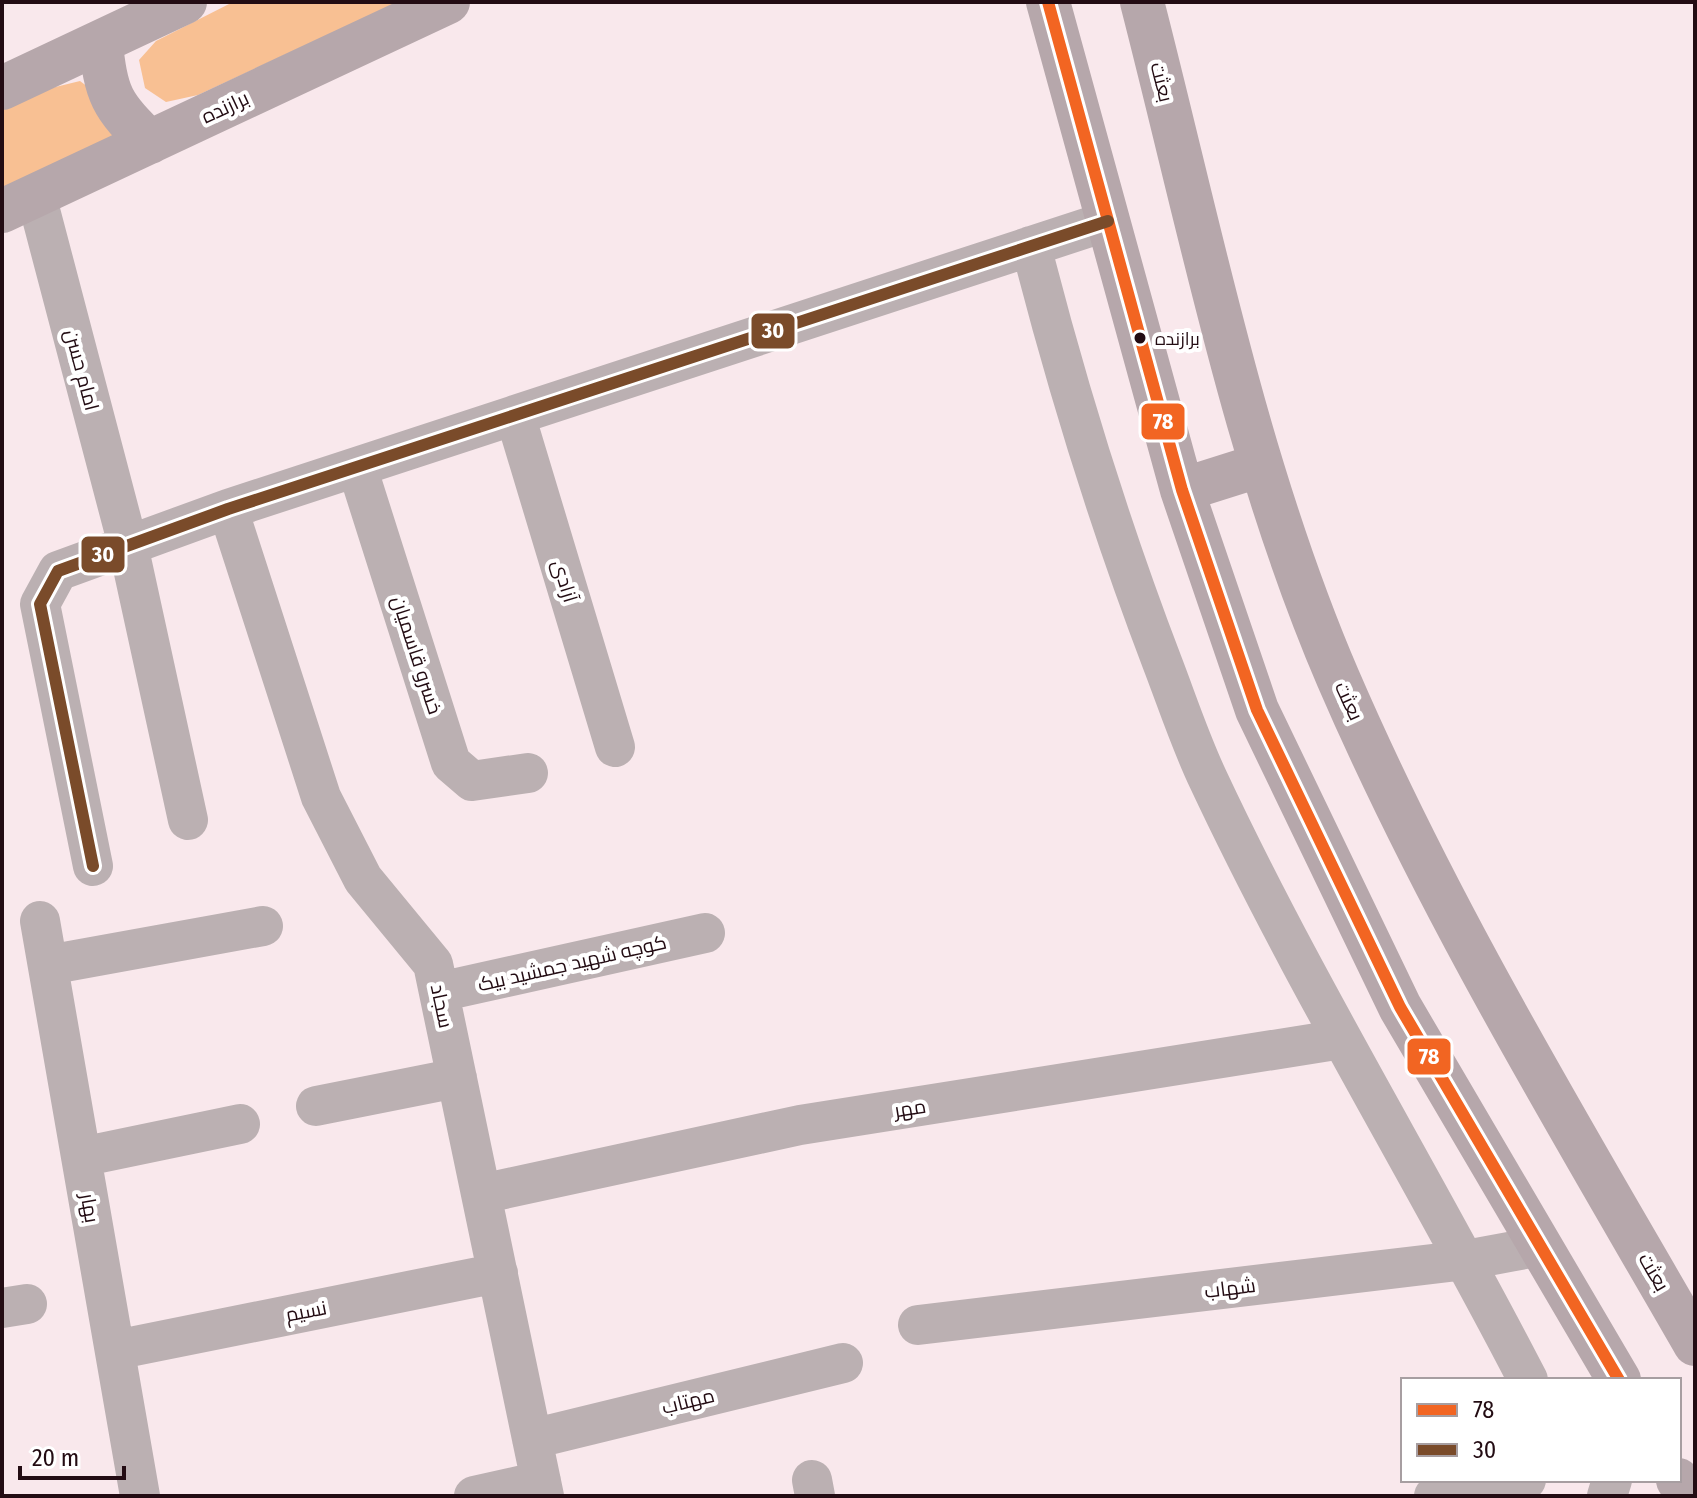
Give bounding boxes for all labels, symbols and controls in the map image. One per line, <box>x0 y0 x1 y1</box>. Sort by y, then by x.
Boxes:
street label: بعثت <box>1145 60 1179 104</box>
street label: برازنده <box>197 86 253 128</box>
line badge: 30 <box>750 312 796 350</box>
text: 30 <box>761 317 784 344</box>
street label: امام حسن <box>58 327 104 414</box>
place label: برازنده <box>1155 328 1200 350</box>
marker: برازنده <box>1132 330 1148 346</box>
line badge: 78 <box>1140 402 1186 441</box>
text: 78 <box>1153 408 1174 435</box>
line badge: 30 <box>80 535 126 574</box>
text: 30 <box>91 541 114 568</box>
street label: آزادی <box>546 557 583 606</box>
street label: خسرو قاسمیان <box>386 593 447 717</box>
street label: بعثت <box>1330 678 1368 724</box>
street label: کوچه شهید جمشید بیک <box>475 930 669 997</box>
street label: سجاد <box>426 982 458 1030</box>
line badge: 78 <box>1406 1037 1452 1076</box>
text: 78 <box>1419 1043 1440 1070</box>
street label: مهر <box>891 1094 928 1124</box>
street label: بهار <box>74 1190 104 1225</box>
street label: بعثت <box>1634 1249 1674 1295</box>
street label: شهاب <box>1203 1273 1257 1304</box>
street label: نسیم <box>283 1295 329 1329</box>
legend <box>1401 1378 1681 1482</box>
street label: مهتاب <box>659 1383 717 1420</box>
text: 78 <box>1473 1396 1494 1424</box>
scale bar <box>20 1430 124 1480</box>
text: 30 <box>1473 1436 1496 1464</box>
text: 20 m <box>32 1444 79 1472</box>

